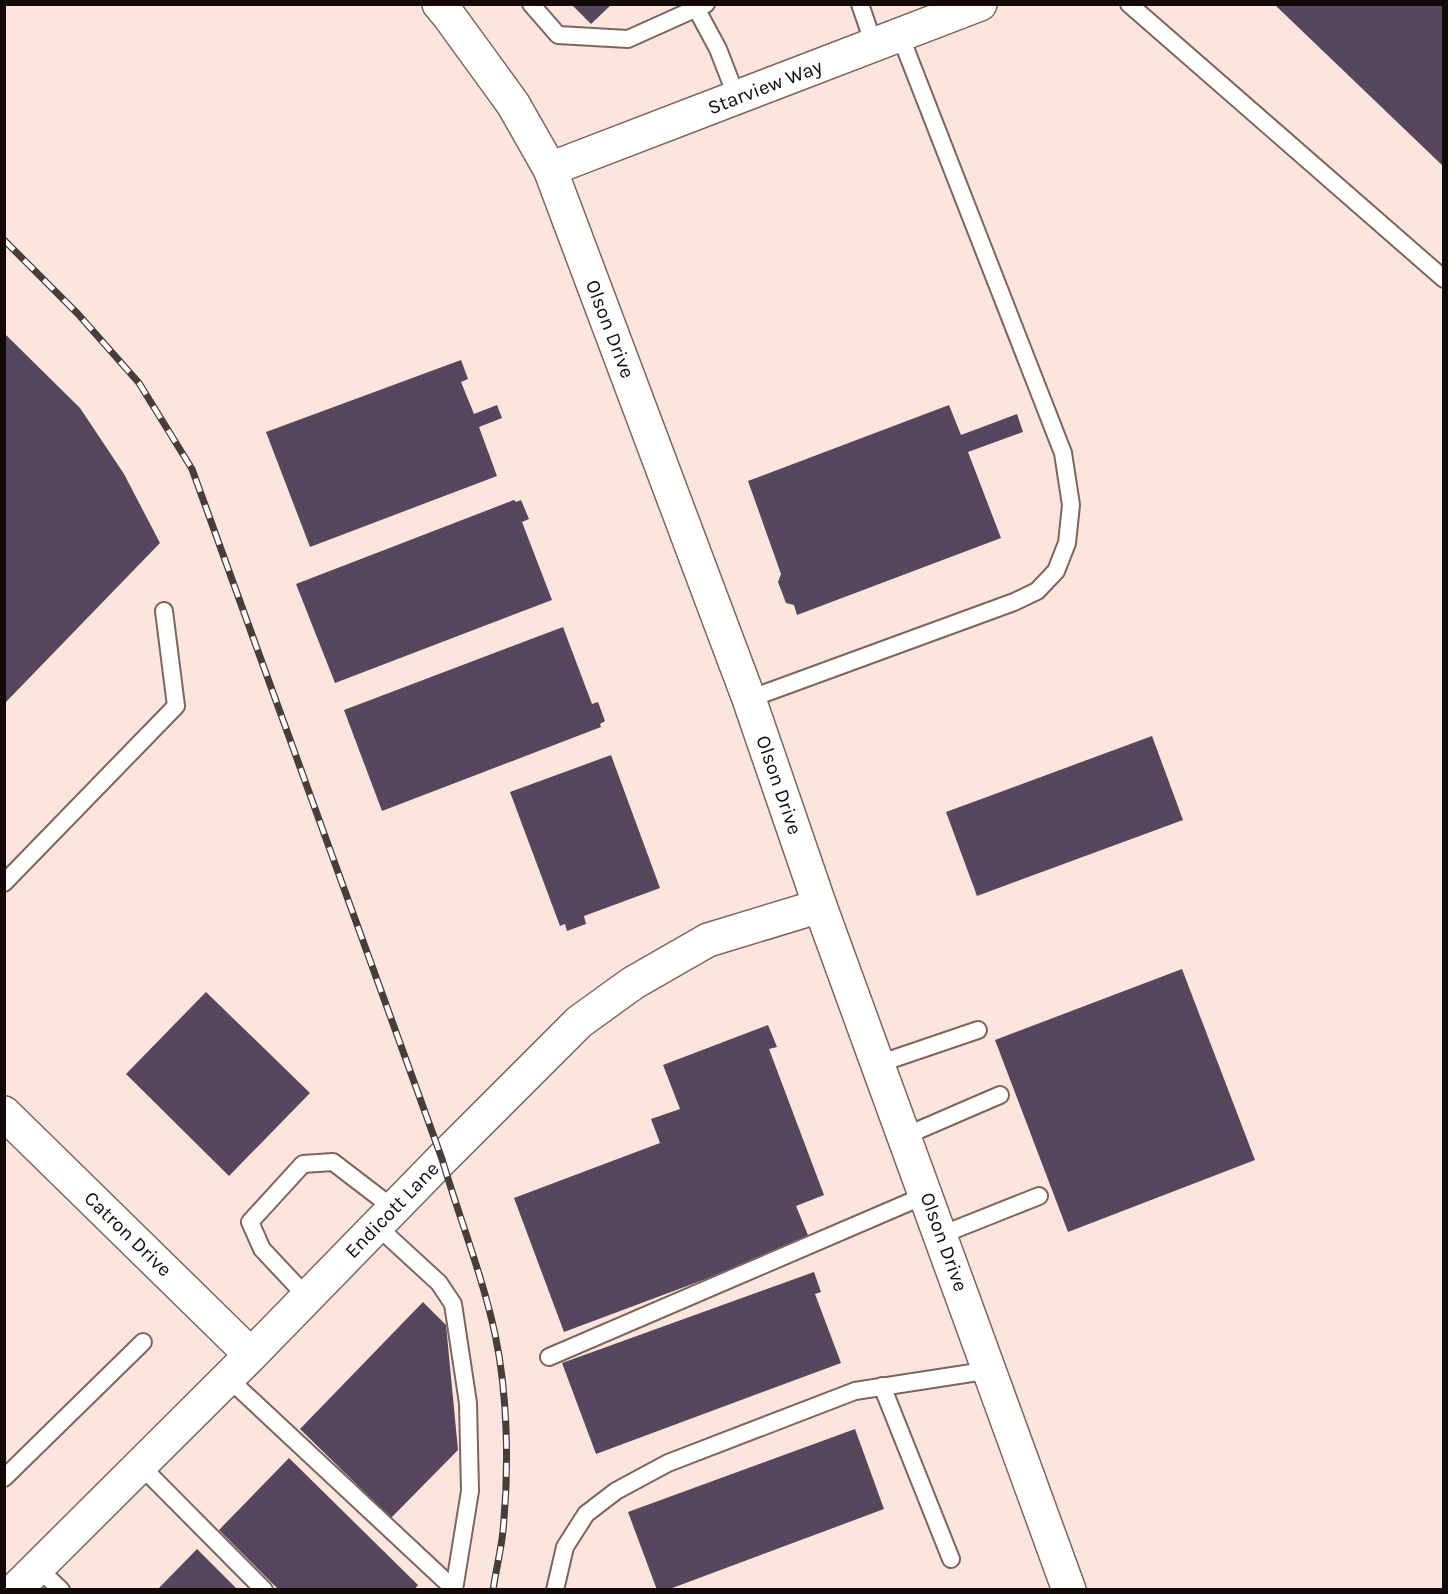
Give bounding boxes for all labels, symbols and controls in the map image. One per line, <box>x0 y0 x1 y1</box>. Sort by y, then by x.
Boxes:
street label: Starview Way <box>704 55 826 119</box>
street label: Olson Drive <box>581 277 639 381</box>
street label: Olson Drive <box>751 732 807 838</box>
street label: Endicott Lane <box>340 1157 444 1263</box>
street label: Catron Drive <box>80 1187 176 1281</box>
street label: Olson Drive <box>915 1189 973 1295</box>

